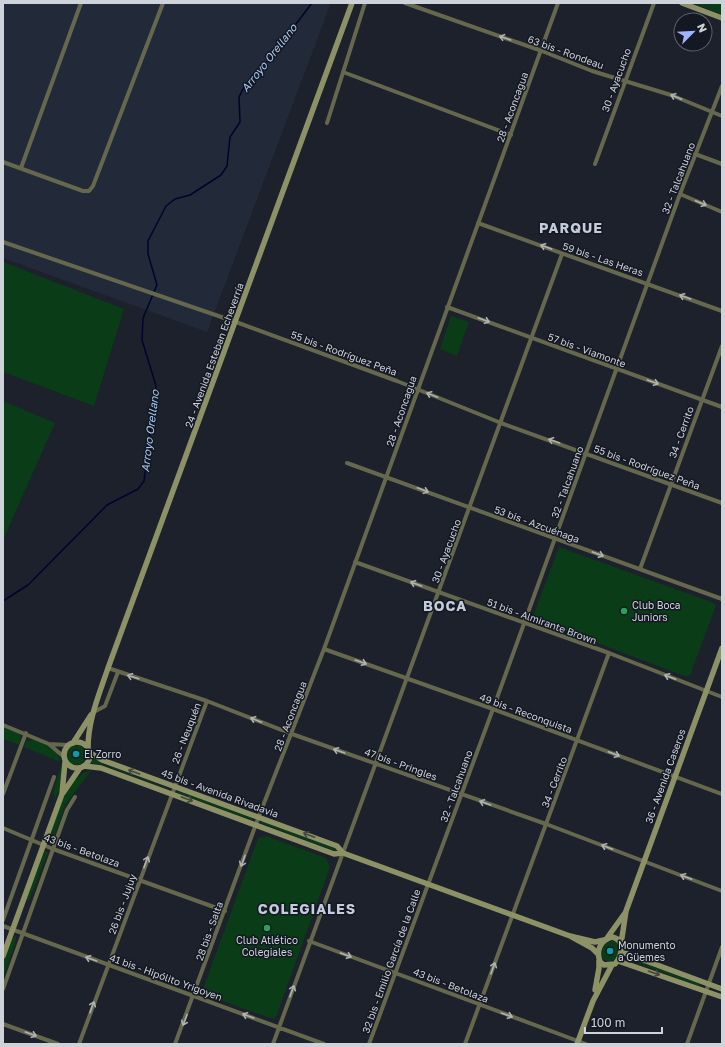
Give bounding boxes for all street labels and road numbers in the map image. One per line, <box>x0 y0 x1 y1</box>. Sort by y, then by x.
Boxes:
street label: 63 bis - Rondeau <box>526 33 606 71</box>
street label: 30 - Ayacucho <box>599 46 633 114</box>
street label: 28 - Aconcagua <box>494 70 530 144</box>
street label: 32 - Talcahuano <box>659 141 697 215</box>
street label: 59 bis - Las Heras <box>561 240 645 278</box>
street label: 24 - Avenida Esteban Echeverría <box>182 281 246 429</box>
street label: 55 bis - Rodríguez Peña <box>289 328 399 378</box>
street label: 57 bis - Viamonte <box>546 330 628 370</box>
street label: 28 - Aconcagua <box>383 374 419 448</box>
street label: 34 - Cerrito <box>666 405 696 459</box>
street label: 55 bis - Rodríguez Peña <box>592 442 702 492</box>
street label: 32 - Talcahuano <box>548 444 586 520</box>
street label: 53 bis - Azcuénaga <box>493 503 581 545</box>
street label: 30 - Ayacucho <box>429 517 463 585</box>
street label: 51 bis - Almirante Brown <box>486 596 598 646</box>
street label: 28 - Aconcagua <box>271 679 309 753</box>
street label: 49 bis - Reconquista <box>478 691 574 735</box>
street label: 26 - Neuquén <box>169 701 203 765</box>
street label: 36 - Avenida Caseros <box>642 727 688 825</box>
street label: 47 bis - Pringles <box>363 745 439 783</box>
street label: 32 - Talcahuano <box>437 748 475 824</box>
street label: 34 - Cerrito <box>539 755 569 809</box>
street label: 45 bis - Avenida Rivadavia <box>160 766 280 820</box>
street label: 43 bis - Betolaza <box>43 831 121 869</box>
street label: 26 bis - Jujuy <box>106 872 139 936</box>
street label: 32 bis - Emilio García de la Calle <box>359 887 423 1035</box>
street label: 28 bis - Salta <box>193 900 225 962</box>
street label: 41 bis - Hipólito Yrigoyen <box>108 951 224 1003</box>
street label: 43 bis - Betolaza <box>412 965 490 1005</box>

